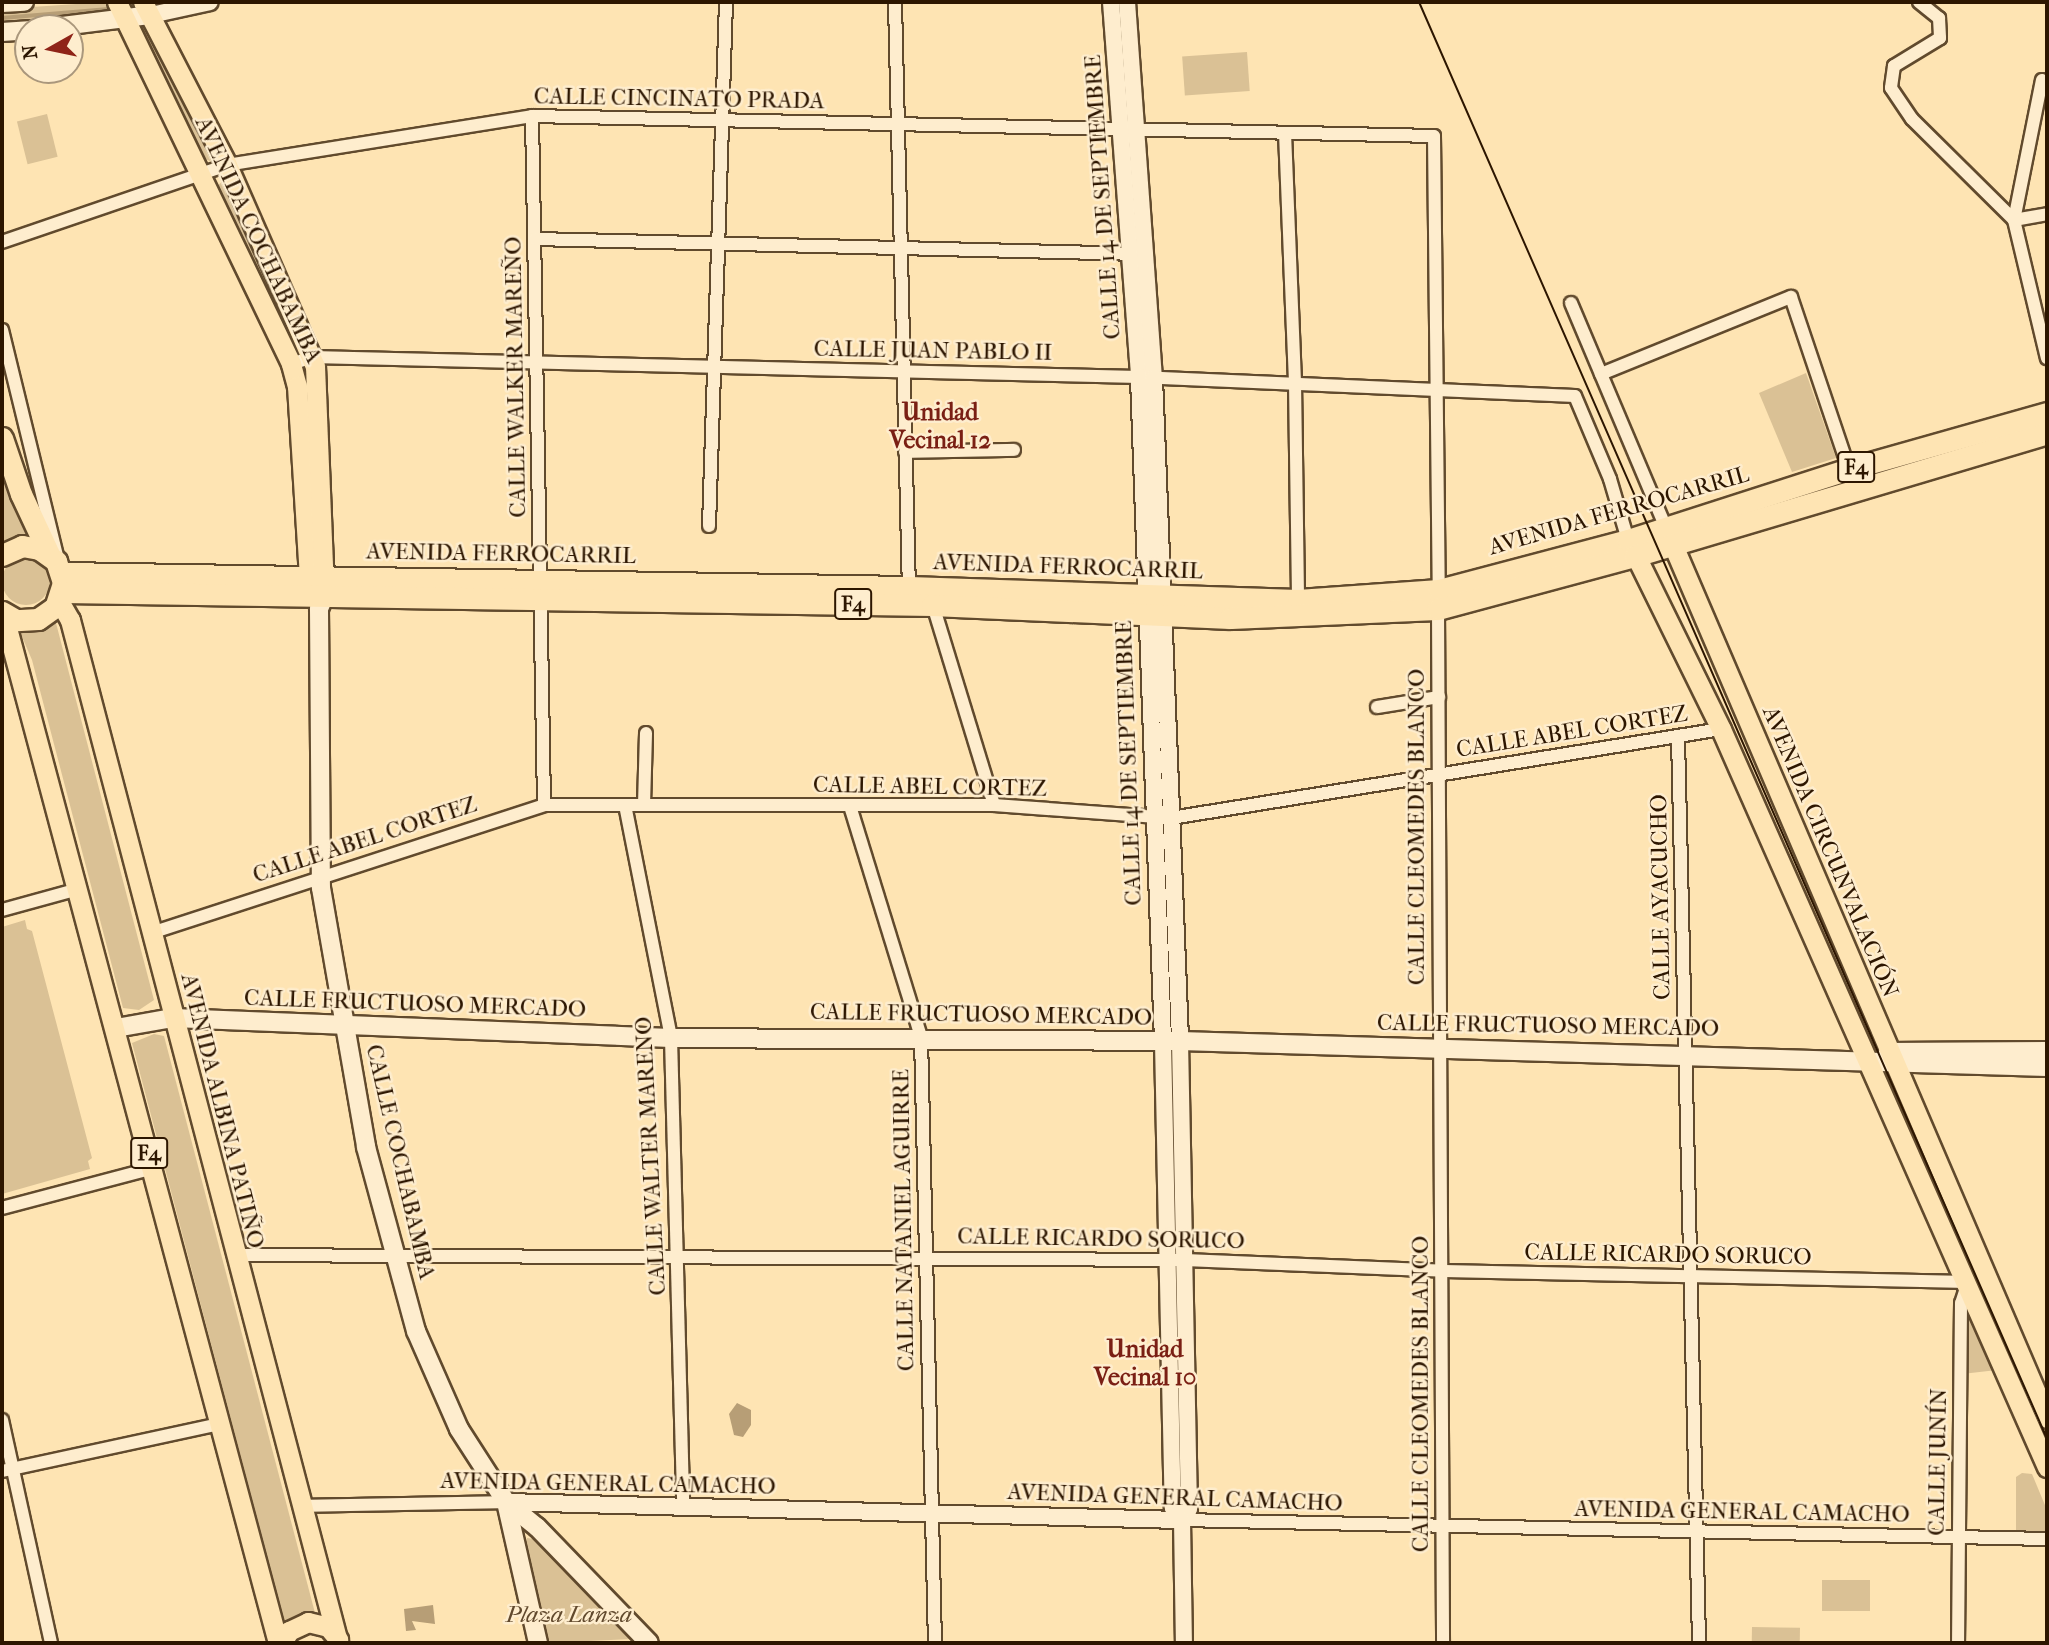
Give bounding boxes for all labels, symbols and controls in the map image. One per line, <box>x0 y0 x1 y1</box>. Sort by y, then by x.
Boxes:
north arrow <box>14 14 84 84</box>
text: N <box>18 43 42 61</box>
street label: CALLE 14 DE SEPTIEMBRE <box>1079 54 1127 340</box>
street label: CALLE CINCINATO PRADA <box>533 83 825 115</box>
street label: AVENIDA COCHABAMBA <box>189 112 327 368</box>
street label: CALLE WALKER MAREÑO <box>500 236 532 518</box>
street label: CALLE JUAN PABLO II <box>813 335 1053 367</box>
district label: Unidad Vecinal 12 <box>889 399 991 455</box>
road number: F4 <box>1837 449 1875 484</box>
street label: AVENIDA FERROCARRIL <box>1486 461 1752 561</box>
street label: AVENIDA FERROCARRIL <box>366 538 636 570</box>
street label: AVENIDA FERROCARRIL <box>933 549 1203 585</box>
road number: F4 <box>834 586 872 622</box>
street label: CALLE 14 DE SEPTIEMBRE <box>1110 620 1148 906</box>
street label: CALLE CLEOMEDES BLANCO <box>1403 669 1431 985</box>
street label: CALLE ABEL CORTEZ <box>1454 700 1690 764</box>
street label: AVENIDA CIRCUNVALACIÓN <box>1756 702 1904 1002</box>
street label: CALLE ABEL CORTEZ <box>813 771 1047 803</box>
street label: CALLE ABEL CORTEZ <box>249 791 481 889</box>
street label: CALLE AYACUCHO <box>1645 794 1677 1000</box>
street label: AVENIDA ALBINA PATIÑO <box>174 971 270 1251</box>
street label: CALLE FRUCTUOSO MERCADO <box>244 984 586 1024</box>
street label: CALLE FRUCTUOSO MERCADO <box>810 998 1152 1032</box>
street label: CALLE FRUCTUOSO MERCADO <box>1377 1009 1719 1043</box>
street label: CALLE WALTER MARENO <box>630 1016 672 1296</box>
street label: CALLE COCHABAMBA <box>360 1042 440 1282</box>
street label: CALLE NATANIEL AGUIRRE <box>888 1069 920 1371</box>
road number: F4 <box>130 1136 168 1170</box>
street label: CALLE RICARDO SORUCO <box>957 1223 1245 1255</box>
street label: CALLE CLEOMEDES BLANCO <box>1407 1236 1435 1552</box>
street label: CALLE RICARDO SORUCO <box>1524 1239 1812 1271</box>
district label: Unidad Vecinal 10 <box>1094 1336 1196 1392</box>
street label: CALLE JUNÍN <box>1923 1388 1953 1536</box>
street label: AVENIDA GENERAL CAMACHO <box>440 1467 776 1501</box>
street label: AVENIDA GENERAL CAMACHO <box>1007 1478 1343 1518</box>
street label: AVENIDA GENERAL CAMACHO <box>1574 1495 1910 1529</box>
park label: Plaza Lanza <box>506 1601 632 1629</box>

